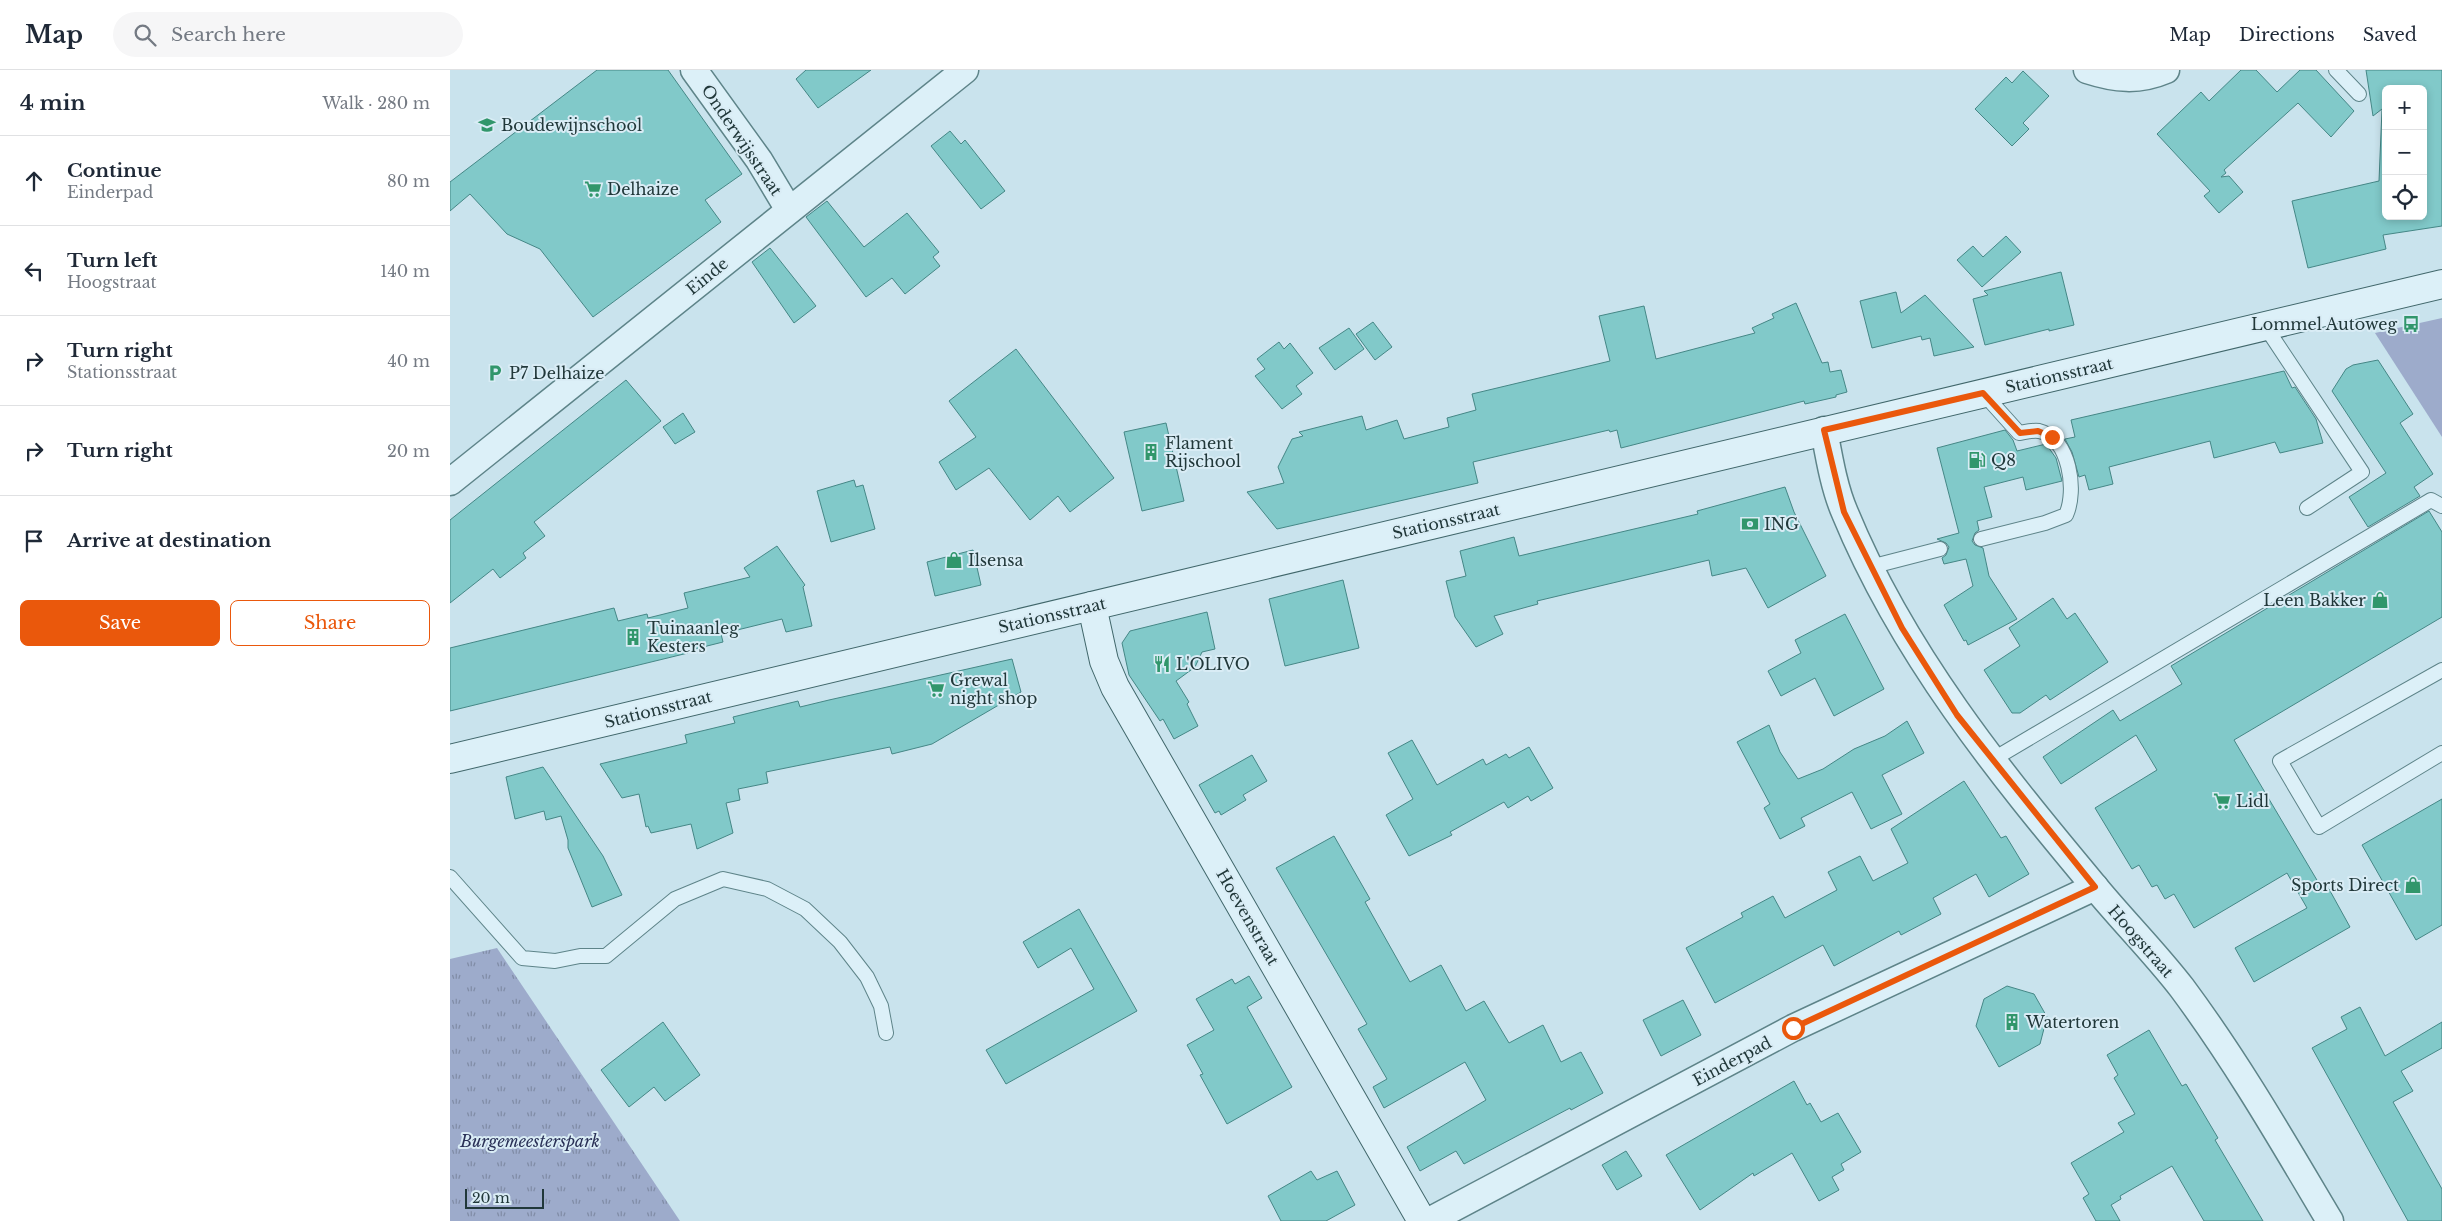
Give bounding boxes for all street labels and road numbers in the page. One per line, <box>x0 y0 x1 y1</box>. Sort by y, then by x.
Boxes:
street label: Onderwijsstraat <box>697 81 787 199</box>
street label: Einde <box>682 253 732 299</box>
street label: Stationsstraat <box>2003 353 2115 397</box>
street label: Stationsstraat <box>1390 499 1502 543</box>
street label: Stationsstraat <box>996 593 1108 637</box>
street label: Stationsstraat <box>602 686 714 732</box>
street label: Hoevenstraat <box>1212 865 1284 969</box>
street label: Hoogstraat <box>2104 901 2178 981</box>
street label: Einderpad <box>1689 1032 1775 1090</box>

